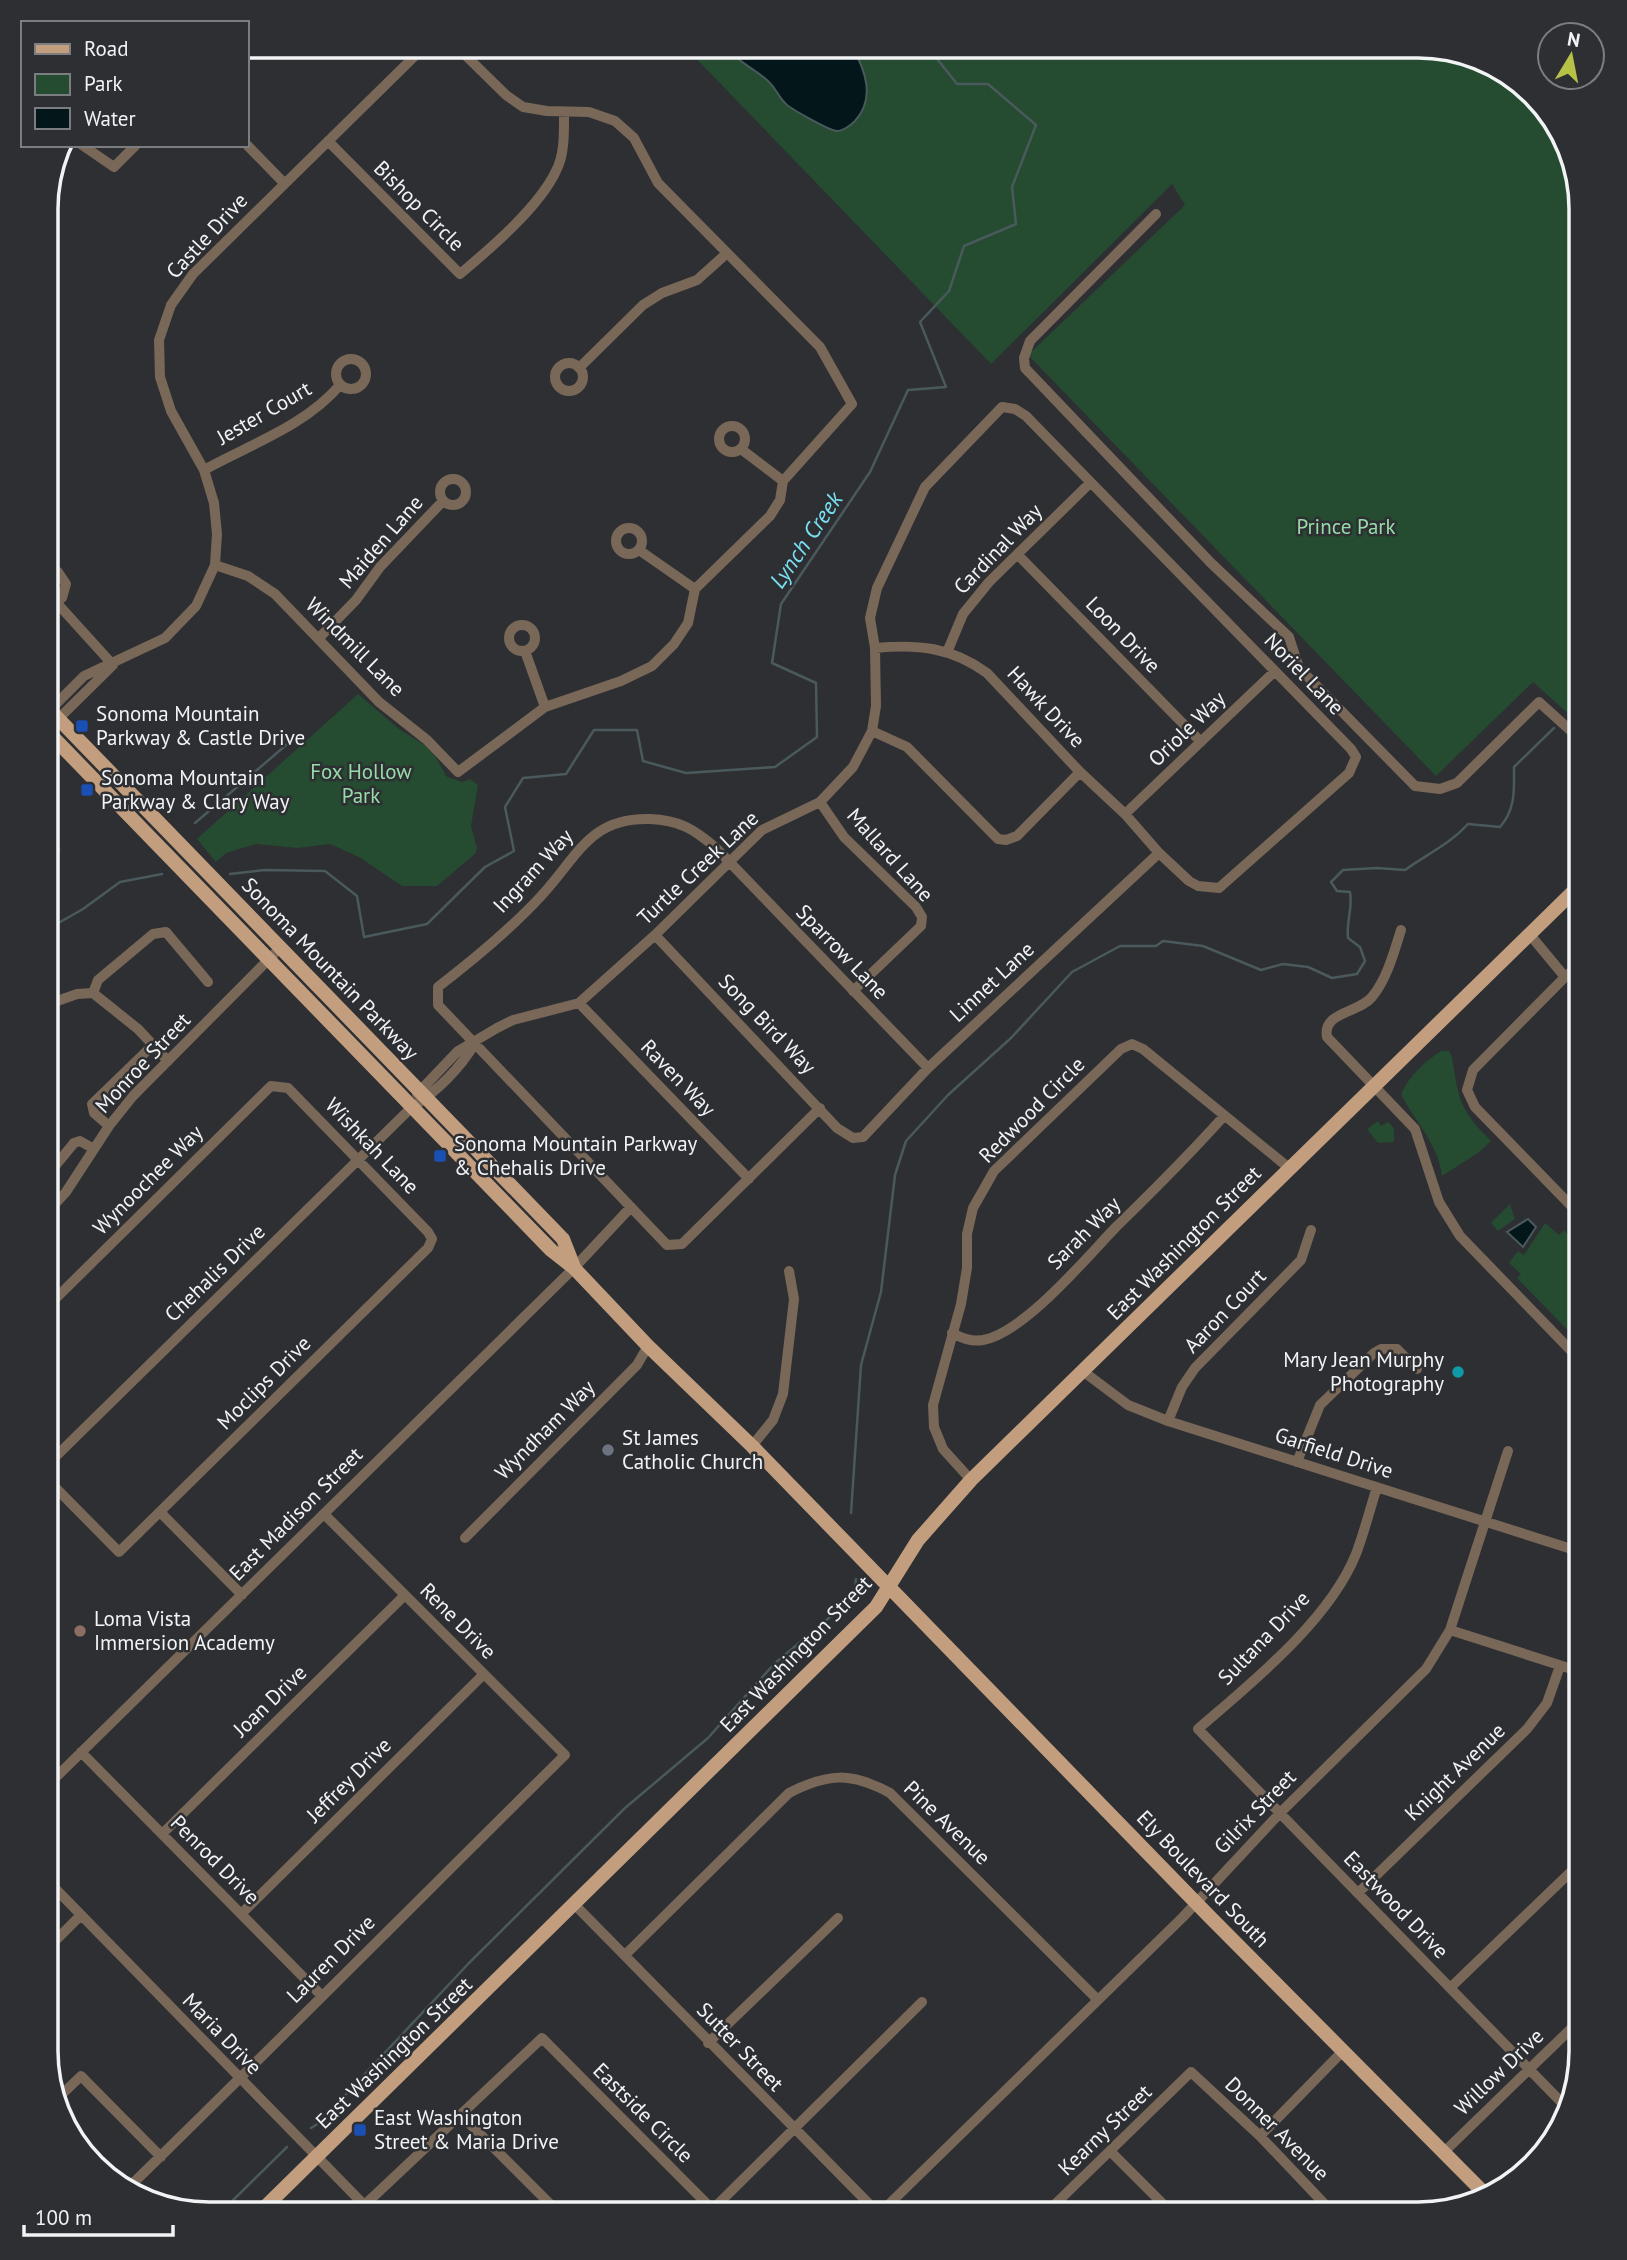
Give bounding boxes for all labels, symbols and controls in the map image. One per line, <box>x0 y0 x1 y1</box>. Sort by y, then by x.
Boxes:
legend <box>21 21 248 147</box>
north arrow <box>1536 21 1606 91</box>
text: N <box>1566 26 1582 52</box>
text: Road <box>84 35 128 62</box>
text: Park <box>84 70 123 97</box>
text: Water <box>84 105 136 132</box>
street label: Bishop Circle <box>368 155 470 257</box>
street label: Castle Drive <box>160 187 253 284</box>
street label: Jester Court <box>211 375 316 451</box>
water label: Lynch Creek <box>763 485 849 593</box>
street label: Maiden Lane <box>333 490 428 594</box>
street label: Cardinal Way <box>948 497 1048 600</box>
park label: Prince Park <box>1296 513 1396 540</box>
street label: Windmill Lane <box>300 591 411 702</box>
street label: Loon Drive <box>1080 591 1167 679</box>
street label: Noriel Lane <box>1259 627 1350 720</box>
street label: Hawk Drive <box>1002 660 1091 753</box>
street label: Oriole Way <box>1142 685 1231 772</box>
place label: Sonoma Mountain Parkway & Castle Drive <box>96 700 305 751</box>
marker: Sonoma Mountain Parkway & Castle Drive <box>74 718 90 734</box>
park label: Fox Hollow Park <box>310 758 412 809</box>
place label: Sonoma Mountain Parkway & Clary Way <box>101 764 290 815</box>
marker: Sonoma Mountain Parkway & Clary Way <box>79 782 95 798</box>
street label: Mallard Lane <box>841 802 939 907</box>
street label: Turtle Creek Lane <box>631 805 764 931</box>
street label: Ingram Way <box>487 823 579 918</box>
street label: Sonoma Mountain Parkway <box>236 872 425 1066</box>
street label: Sparrow Lane <box>790 898 894 1005</box>
street label: Linnet Lane <box>944 936 1040 1028</box>
street label: Song Bird Way <box>713 968 822 1080</box>
street label: Monroe Street <box>89 1007 196 1119</box>
street label: Raven Way <box>635 1033 722 1122</box>
street label: Redwood Circle <box>973 1051 1090 1168</box>
street label: Wishkah Lane <box>320 1092 425 1200</box>
street label: Wynoochee Way <box>87 1119 209 1240</box>
place label: Sonoma Mountain Parkway & Chehalis Drive <box>454 1130 698 1181</box>
marker: Sonoma Mountain Parkway & Chehalis Drive <box>432 1148 448 1164</box>
street label: East Washington Street <box>1101 1160 1267 1326</box>
street label: Sarah Way <box>1041 1190 1126 1275</box>
street label: Chehalis Drive <box>159 1218 271 1327</box>
street label: Aaron Court <box>1178 1263 1271 1358</box>
street label: Moclips Drive <box>211 1330 316 1435</box>
place label: Mary Jean Murphy Photography <box>1283 1346 1444 1397</box>
marker: Mary Jean Murphy Photography <box>1450 1364 1466 1380</box>
street label: Wyndham Way <box>489 1374 600 1485</box>
street label: Garfield Drive <box>1272 1421 1397 1484</box>
place label: St James Catholic Church <box>622 1424 763 1475</box>
street label: East Madison Street <box>223 1441 368 1586</box>
marker: St James Catholic Church <box>600 1442 616 1458</box>
street label: East Washington Street <box>714 1570 877 1738</box>
street label: Rene Drive <box>415 1577 502 1664</box>
street label: Sultana Drive <box>1212 1585 1315 1690</box>
place label: Loma Vista Immersion Academy <box>94 1605 275 1656</box>
marker: Loma Vista Immersion Academy <box>72 1623 88 1639</box>
street label: Joan Drive <box>226 1659 312 1743</box>
street label: Knight Avenue <box>1399 1717 1511 1826</box>
street label: Jeffrey Drive <box>300 1731 397 1829</box>
street label: Gilrix Street <box>1208 1764 1301 1859</box>
street label: Pine Avenue <box>898 1775 996 1871</box>
street label: Ely Boulevard South <box>1131 1804 1276 1953</box>
street label: Penrod Drive <box>165 1809 266 1910</box>
street label: Eastwood Drive <box>1338 1845 1454 1964</box>
street label: Lauren Drive <box>281 1909 381 2009</box>
street label: East Washington Street <box>310 1971 478 2134</box>
street label: Maria Drive <box>177 1987 268 2080</box>
street label: Sutter Street <box>691 1996 790 2097</box>
street label: Willow Drive <box>1448 2022 1549 2121</box>
street label: Eastside Circle <box>588 2057 699 2168</box>
street label: Donner Avenue <box>1220 2071 1335 2186</box>
street label: Kearny Street <box>1052 2078 1157 2181</box>
place label: East Washington Street & Maria Drive <box>374 2104 559 2155</box>
marker: East Washington Street & Maria Drive <box>352 2122 368 2138</box>
scale bar <box>24 2194 173 2238</box>
text: 100 m <box>35 2204 92 2231</box>

